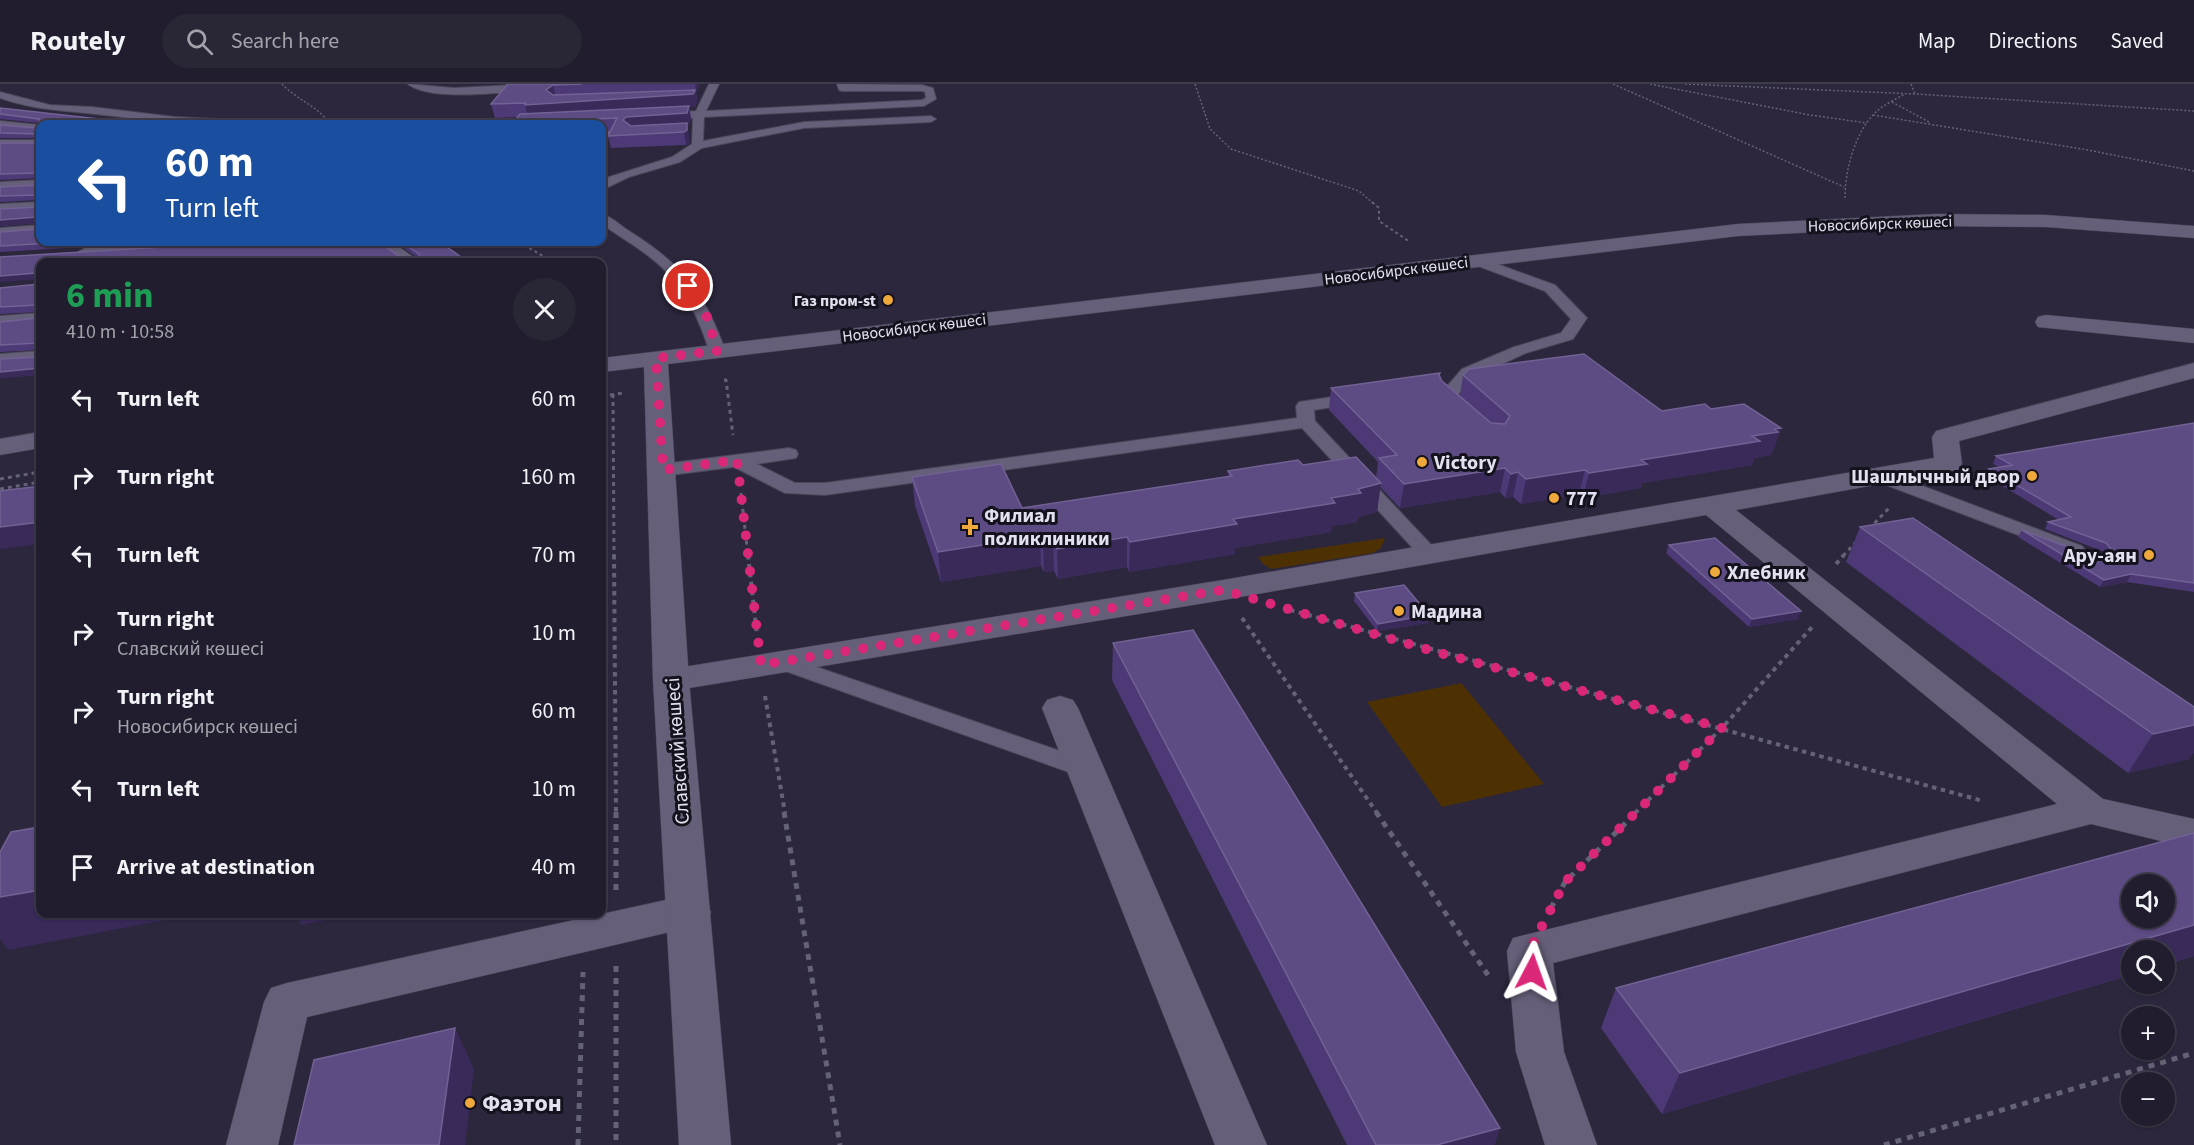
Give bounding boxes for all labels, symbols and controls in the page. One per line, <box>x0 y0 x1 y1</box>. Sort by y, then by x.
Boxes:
search box <box>162 14 582 68</box>
text: Routely <box>30 21 126 61</box>
icon: search <box>183 25 216 58</box>
text: Search here <box>231 25 339 57</box>
text: Map <box>1918 26 1956 56</box>
text: Directions <box>1989 26 2077 56</box>
text: Saved <box>2110 26 2164 56</box>
text: 60 m <box>165 133 254 193</box>
icon: left <box>66 144 144 222</box>
text: Turn left <box>165 189 259 228</box>
street label: Новосибирск көшесі <box>1807 210 1953 238</box>
street label: Новосибирск көшесі <box>1323 251 1469 291</box>
pin <box>662 260 713 311</box>
icon: arrive <box>671 269 704 302</box>
text: 6 min <box>66 270 154 321</box>
button: close <box>513 278 576 341</box>
place label: Газ пром-st <box>794 290 876 312</box>
marker: Газ пром-st <box>881 293 895 307</box>
street label: Новосибирск көшесі <box>841 308 987 348</box>
text: 410 m · 10:58 <box>66 318 174 346</box>
icon: left <box>66 383 99 416</box>
text: Turn left <box>117 383 199 415</box>
text: 60 m <box>531 383 576 415</box>
place label: Victory <box>1433 449 1497 477</box>
marker: Victory <box>1415 455 1429 469</box>
icon: right <box>66 461 99 494</box>
text: Turn right <box>117 461 214 493</box>
text: 160 m <box>521 461 576 493</box>
place label: Шашлычный двор <box>1851 463 2020 491</box>
marker: Шашлычный двор <box>2025 469 2039 483</box>
place label: 777 <box>1566 485 1598 513</box>
marker: 777 <box>1547 491 1561 505</box>
place label: Филиал поликлиники <box>984 502 1110 553</box>
marker: Филиал поликлиники <box>961 518 979 536</box>
icon: left <box>66 539 99 572</box>
text: Turn left <box>117 539 199 571</box>
text: 70 m <box>531 539 576 571</box>
place label: Ару-аян <box>2063 542 2137 570</box>
marker: Ару-аян <box>2142 548 2156 562</box>
place label: Хлебник <box>1727 559 1806 587</box>
marker: Хлебник <box>1708 565 1722 579</box>
place label: Мадина <box>1411 598 1482 626</box>
text: Turn right <box>117 603 214 635</box>
marker: Мадина <box>1392 604 1406 618</box>
icon: right <box>66 617 99 650</box>
text: 10 m <box>531 617 576 649</box>
text: Славский көшесі <box>117 635 264 663</box>
street label: Славский көшесі <box>659 677 697 825</box>
text: Turn right <box>117 681 214 713</box>
icon: right <box>66 695 99 728</box>
text: 60 m <box>531 695 576 727</box>
text: Новосибирск көшесі <box>117 713 298 741</box>
icon: left <box>66 773 99 806</box>
text: Turn left <box>117 773 199 805</box>
text: 10 m <box>531 773 576 805</box>
icon: arrive <box>66 851 99 884</box>
text: Arrive at destination <box>117 851 315 883</box>
text: 40 m <box>531 851 576 883</box>
map controls <box>2121 874 2175 1126</box>
button: sound <box>2121 874 2175 928</box>
position arrow <box>1500 940 1564 1004</box>
button: search <box>2121 940 2175 994</box>
button: + <box>2121 1006 2175 1060</box>
button: − <box>2121 1072 2175 1126</box>
place label: Фаэтон <box>482 1086 562 1121</box>
marker: Фаэтон <box>463 1096 477 1110</box>

